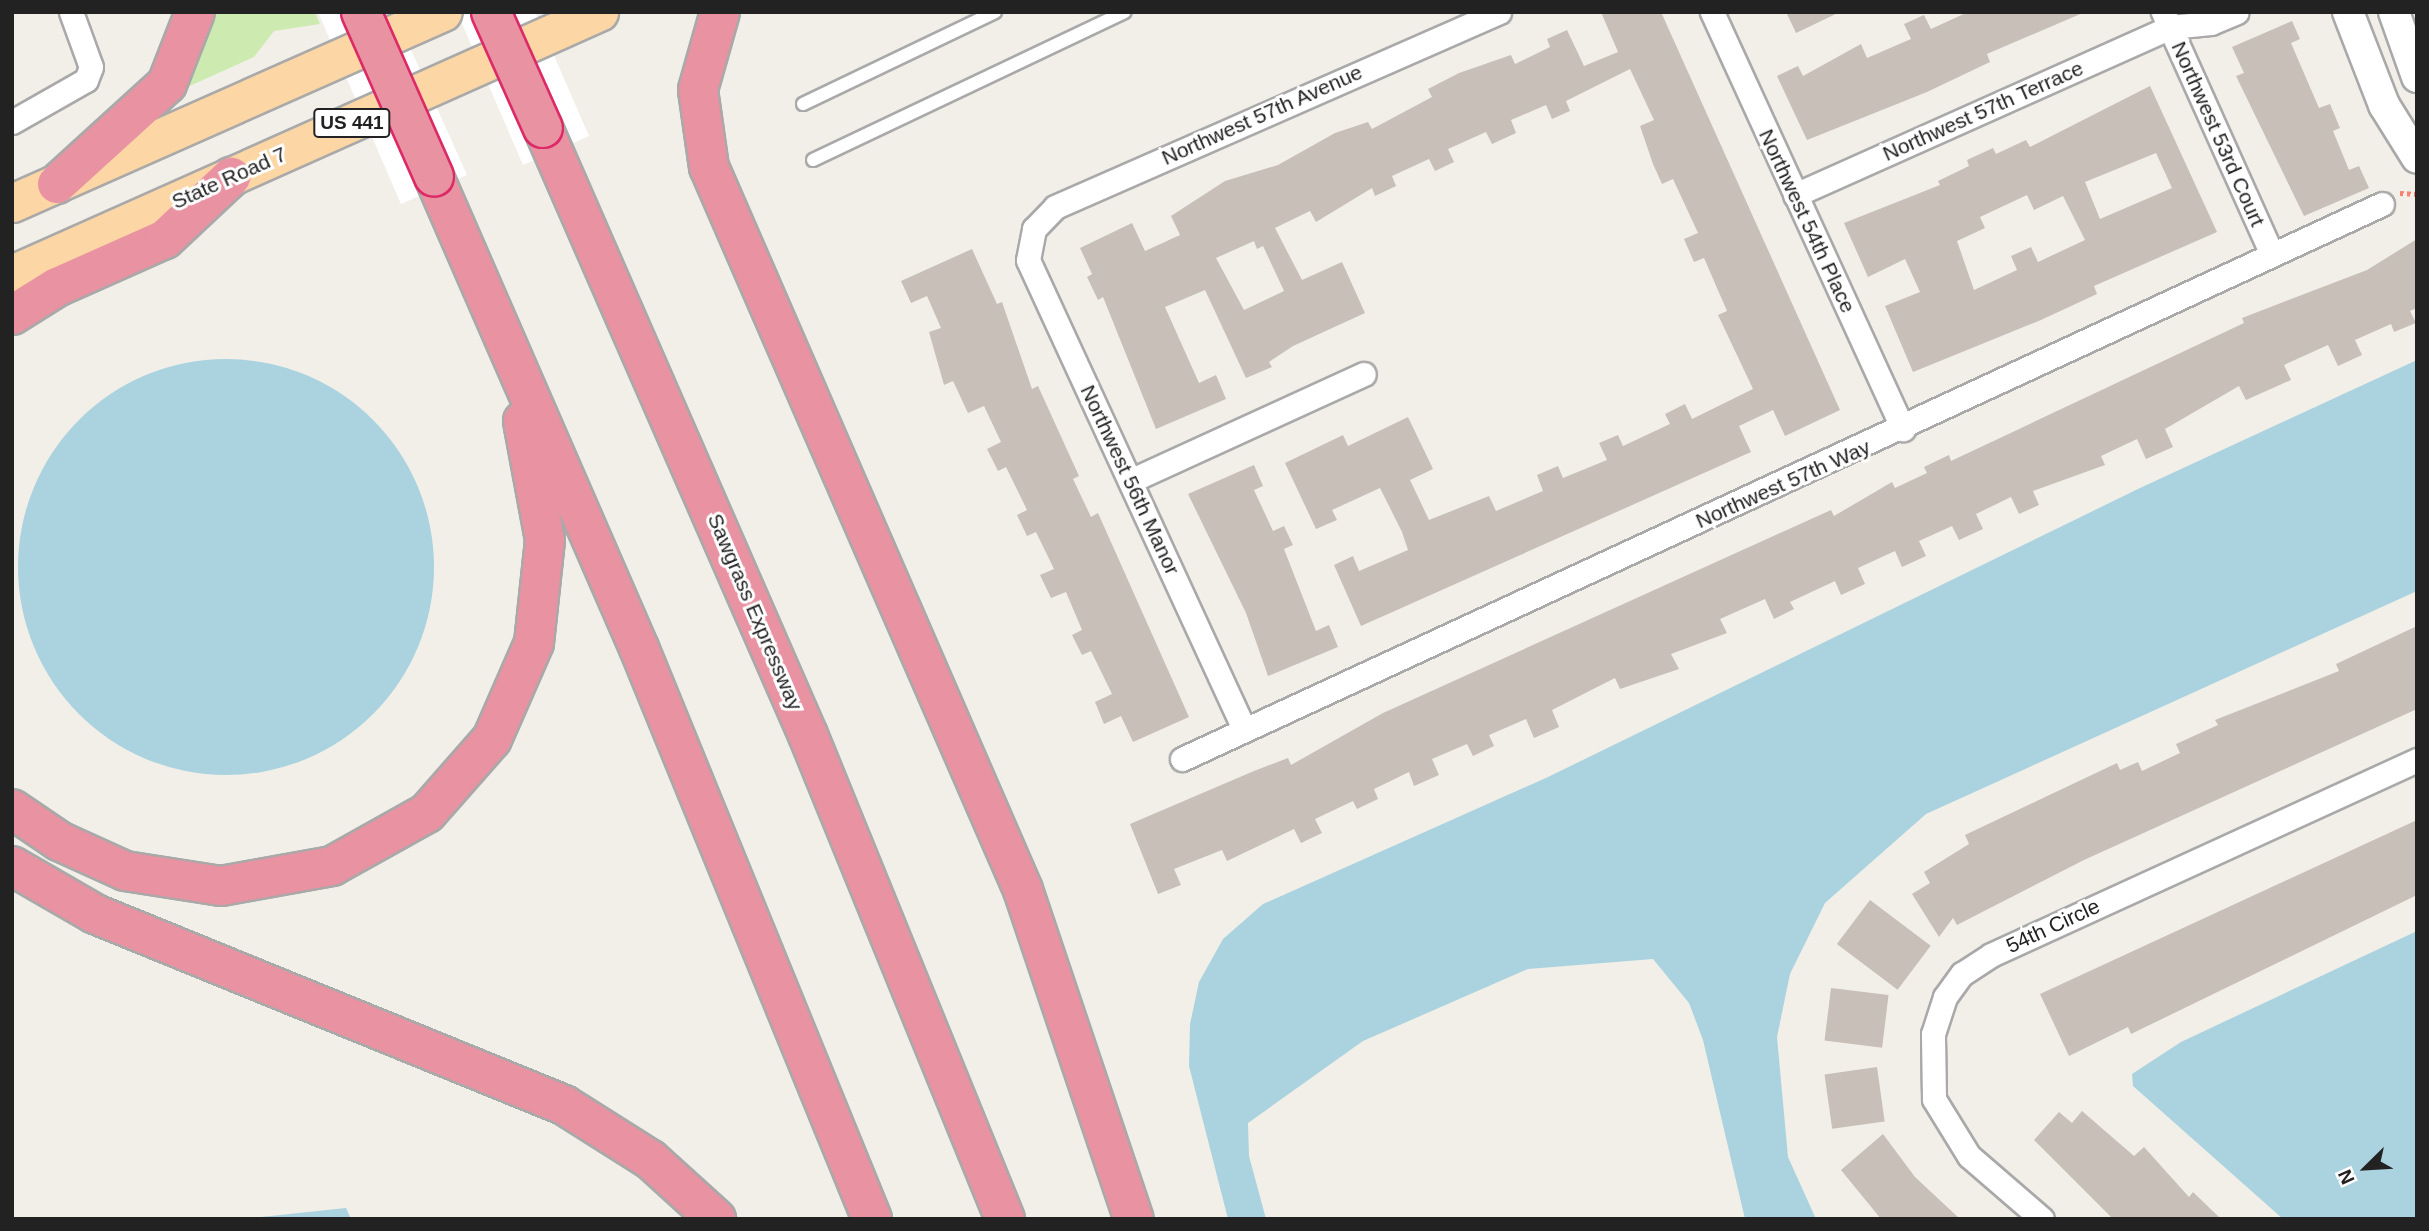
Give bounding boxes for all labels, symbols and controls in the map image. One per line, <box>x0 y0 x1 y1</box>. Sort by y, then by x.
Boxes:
street label: Northwest 53rd Court <box>2166 38 2270 230</box>
street label: Northwest 57th Terrace <box>1879 55 2087 167</box>
street label: Northwest 57th Avenue <box>1157 59 1367 171</box>
road number: US 441 <box>312 108 392 139</box>
street label: Northwest 54th Place <box>1753 125 1861 317</box>
street label: State Road 7 <box>168 142 290 214</box>
street label: Northwest 56th Manor <box>1075 381 1185 579</box>
street label: Northwest 57th Way <box>1692 434 1874 534</box>
street label: Sawgrass Expressway <box>702 510 808 714</box>
street label: 54th Circle <box>2002 893 2104 959</box>
north arrow <box>2331 1133 2401 1203</box>
text: N <box>2334 1166 2359 1187</box>

